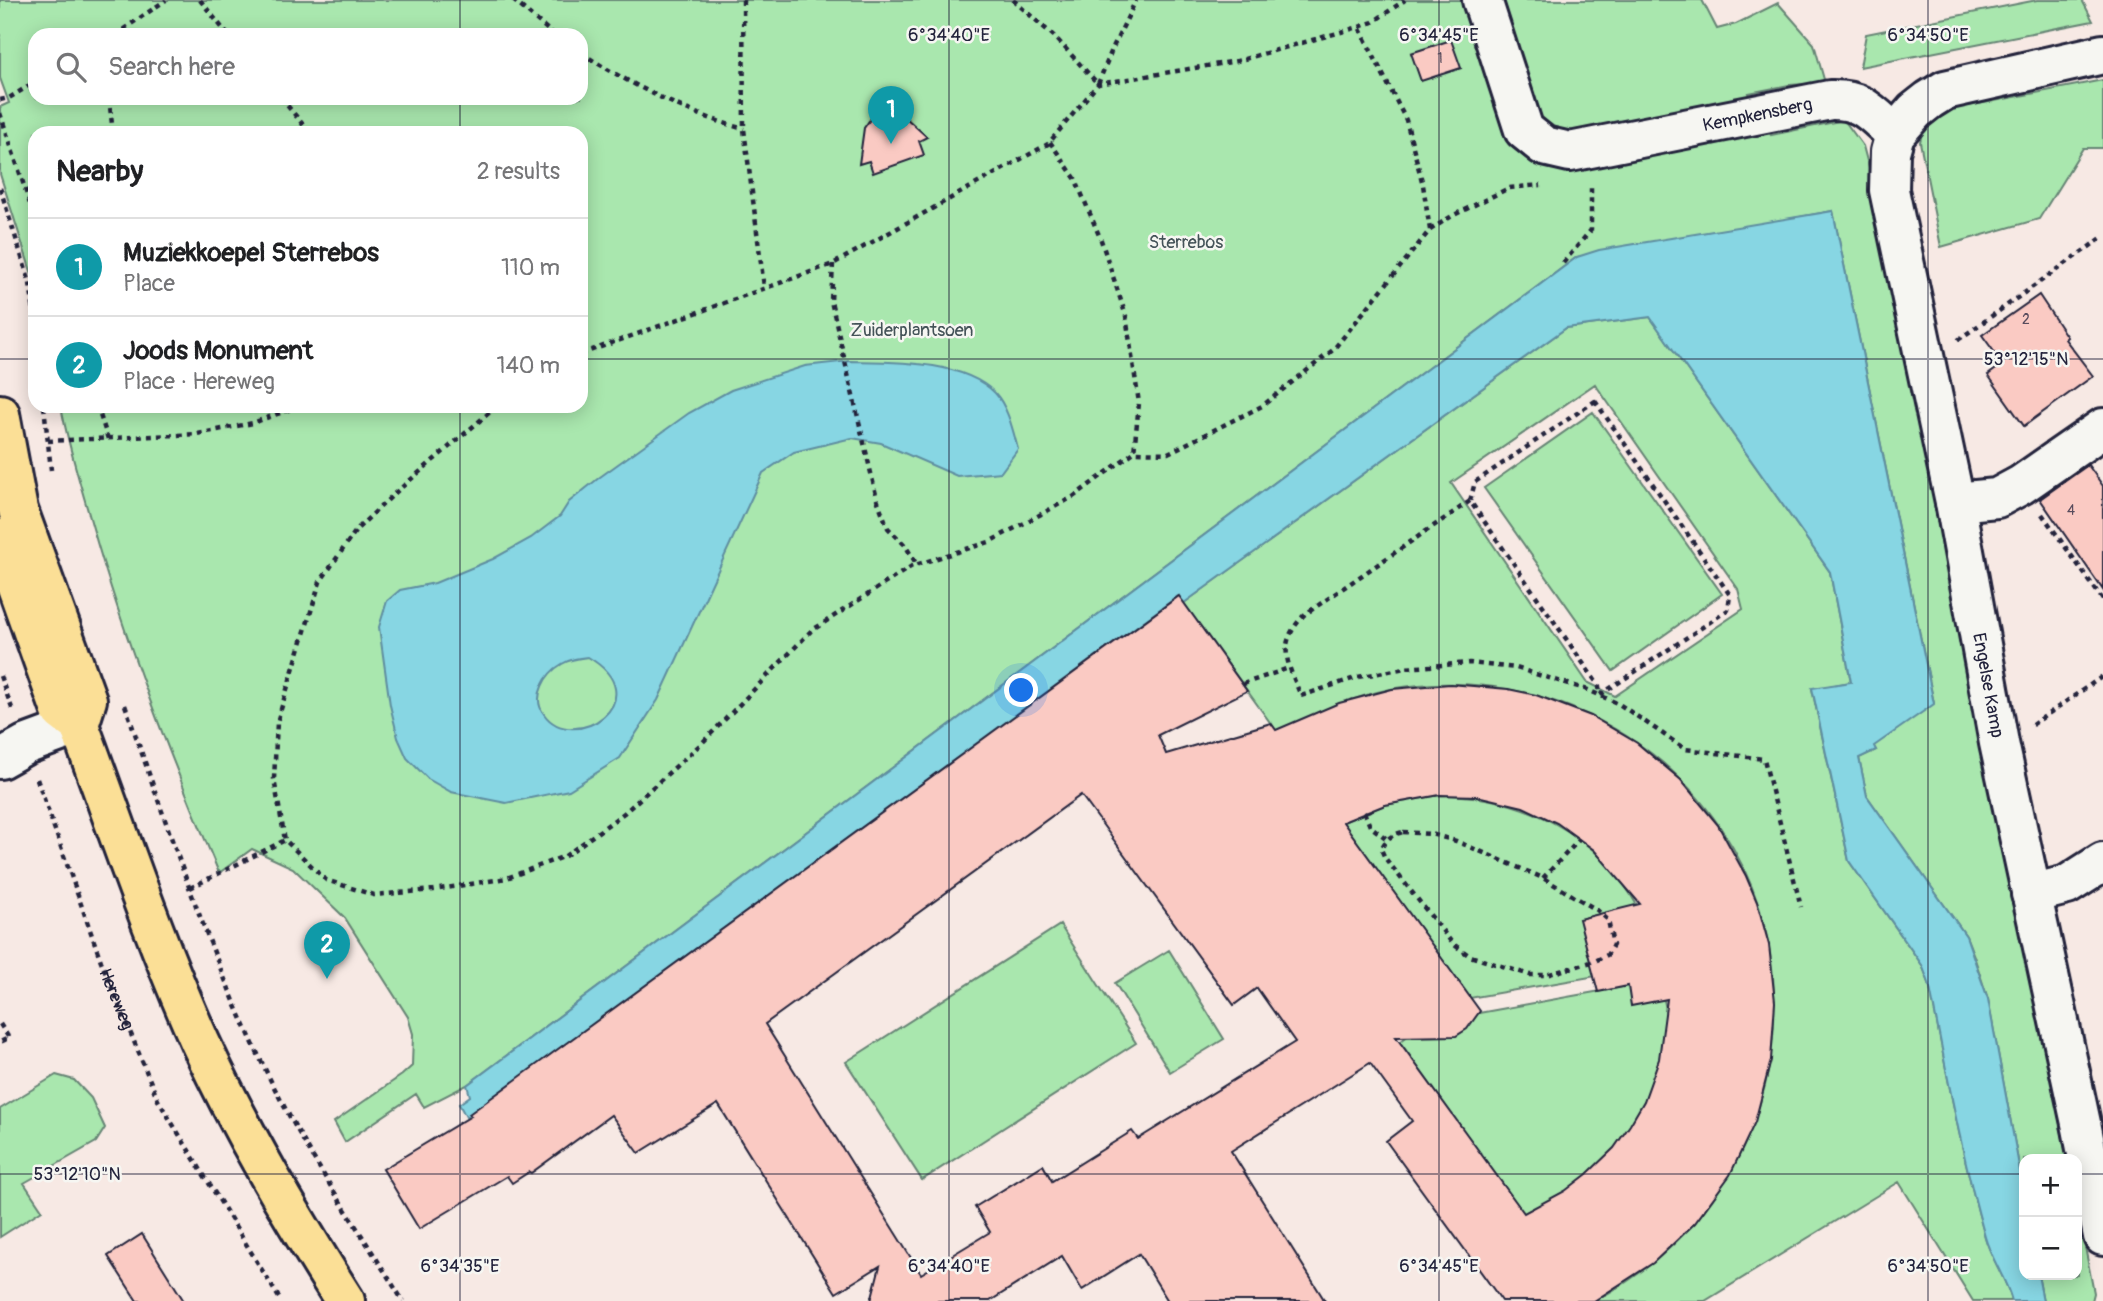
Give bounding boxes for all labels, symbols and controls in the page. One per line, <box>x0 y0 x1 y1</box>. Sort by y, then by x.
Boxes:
text: 6°34'40"E <box>908 24 990 47</box>
text: 6°34'45"E <box>1399 24 1479 47</box>
text: 6°34'50"E <box>1887 24 1969 47</box>
search box <box>28 28 588 105</box>
icon: search <box>52 48 90 86</box>
house number: 1 <box>1437 50 1443 67</box>
text: Search here <box>108 51 235 83</box>
pin: 1 <box>868 86 914 144</box>
street label: Kempkensberg <box>1701 92 1814 137</box>
text: Nearby <box>56 153 143 190</box>
text: 2 results <box>477 157 560 186</box>
park label: Sterrebos <box>1149 231 1223 254</box>
text: Muziekkoepel Sterrebos <box>123 237 379 269</box>
text: 1 <box>75 253 84 282</box>
text: 110 m <box>501 253 560 282</box>
text: Place <box>123 269 175 298</box>
house number: 2 <box>2022 311 2030 328</box>
park label: Zuiderplantsoen <box>850 319 974 342</box>
text: Joods Monument <box>123 335 313 367</box>
text: 53°12'15"N <box>1984 348 2068 371</box>
text: 2 <box>73 351 85 380</box>
text: 140 m <box>497 351 560 380</box>
text: Place · Hereweg <box>123 367 275 396</box>
house number: 4 <box>2067 502 2075 519</box>
street label: Engelse Kamp <box>1968 631 2009 740</box>
your location <box>1004 673 1038 707</box>
pin: 2 <box>304 921 350 979</box>
street label: Hereweg <box>94 965 139 1033</box>
map controls <box>2019 1154 2082 1280</box>
button: + <box>2019 1154 2082 1217</box>
text: 53°12'10"N <box>33 1163 121 1186</box>
button: − <box>2019 1217 2082 1280</box>
text: 6°34'35"E <box>421 1255 499 1278</box>
text: 6°34'40"E <box>908 1255 990 1278</box>
text: 6°34'45"E <box>1399 1255 1479 1278</box>
text: 6°34'50"E <box>1887 1255 1969 1278</box>

